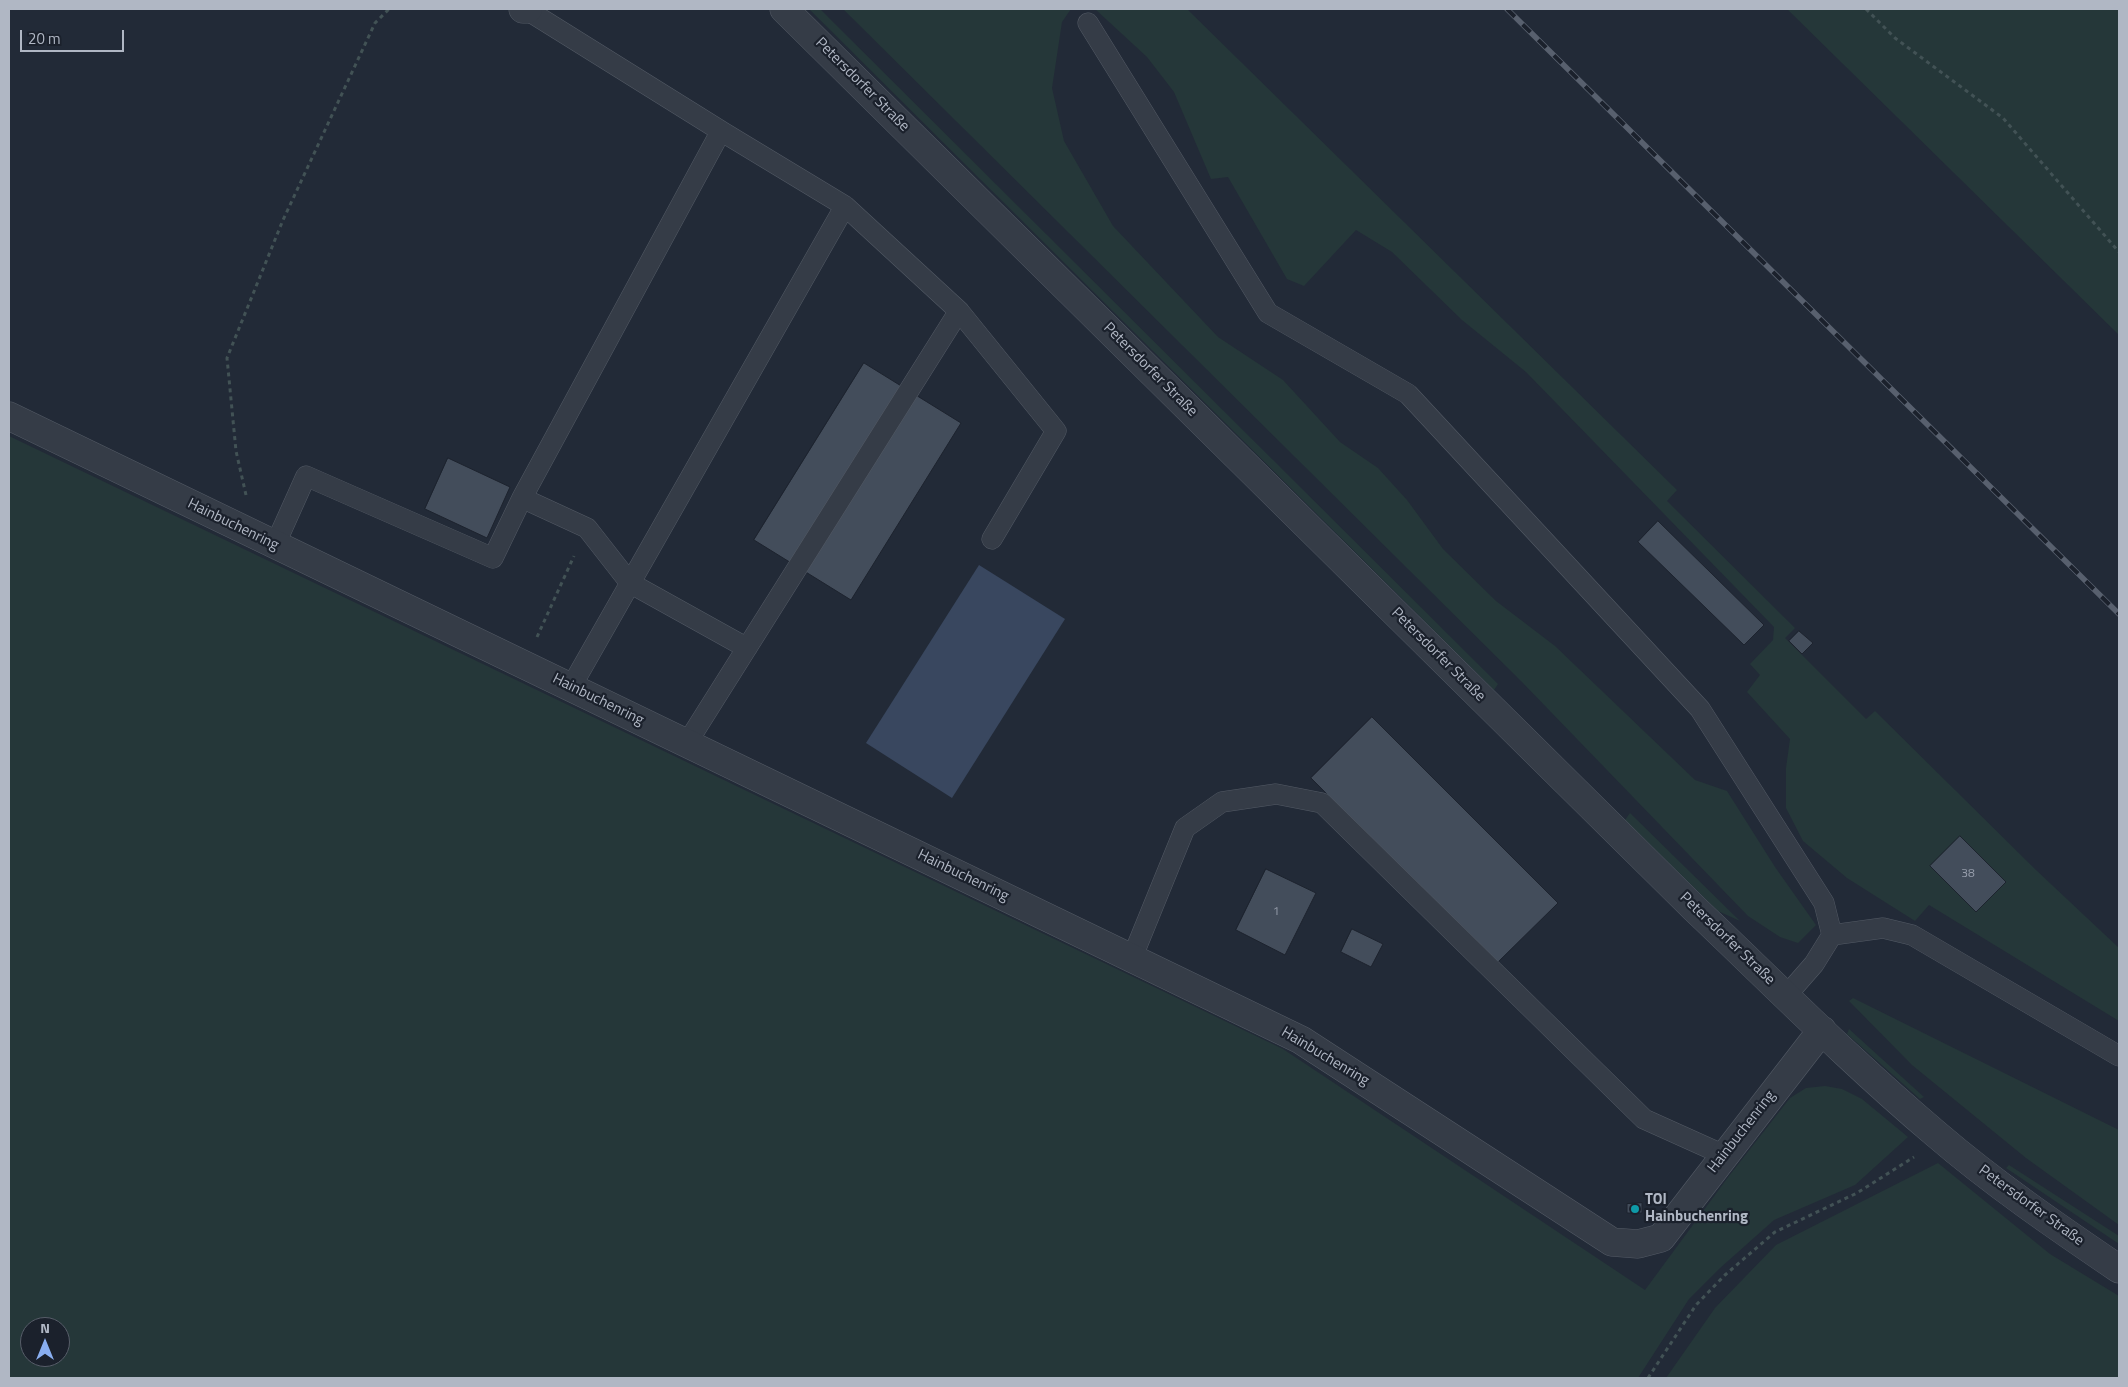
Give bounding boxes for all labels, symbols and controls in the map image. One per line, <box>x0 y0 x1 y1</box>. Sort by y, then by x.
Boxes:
scale bar <box>22 20 126 52</box>
text: 20 m <box>28 27 61 50</box>
street label: Petersdorfer Straße <box>811 34 913 136</box>
street label: Petersdorfer Straße <box>1099 319 1201 421</box>
street label: Hainbuchenring <box>184 495 282 555</box>
street label: Petersdorfer Straße <box>1387 604 1489 706</box>
street label: Hainbuchenring <box>549 670 647 730</box>
street label: Hainbuchenring <box>914 846 1012 906</box>
house number: 38 <box>1961 867 1975 881</box>
street label: Petersdorfer Straße <box>1676 889 1778 989</box>
house number: 1 <box>1273 905 1279 919</box>
street label: Hainbuchenring <box>1278 1024 1372 1090</box>
street label: Hainbuchenring <box>1704 1087 1780 1177</box>
street label: Petersdorfer Straße <box>1975 1162 2087 1250</box>
place label: TOI Hainbuchenring <box>1645 1191 1748 1226</box>
marker: TOI Hainbuchenring <box>1629 1203 1641 1215</box>
north arrow <box>20 1317 70 1367</box>
text: N <box>40 1317 50 1338</box>

